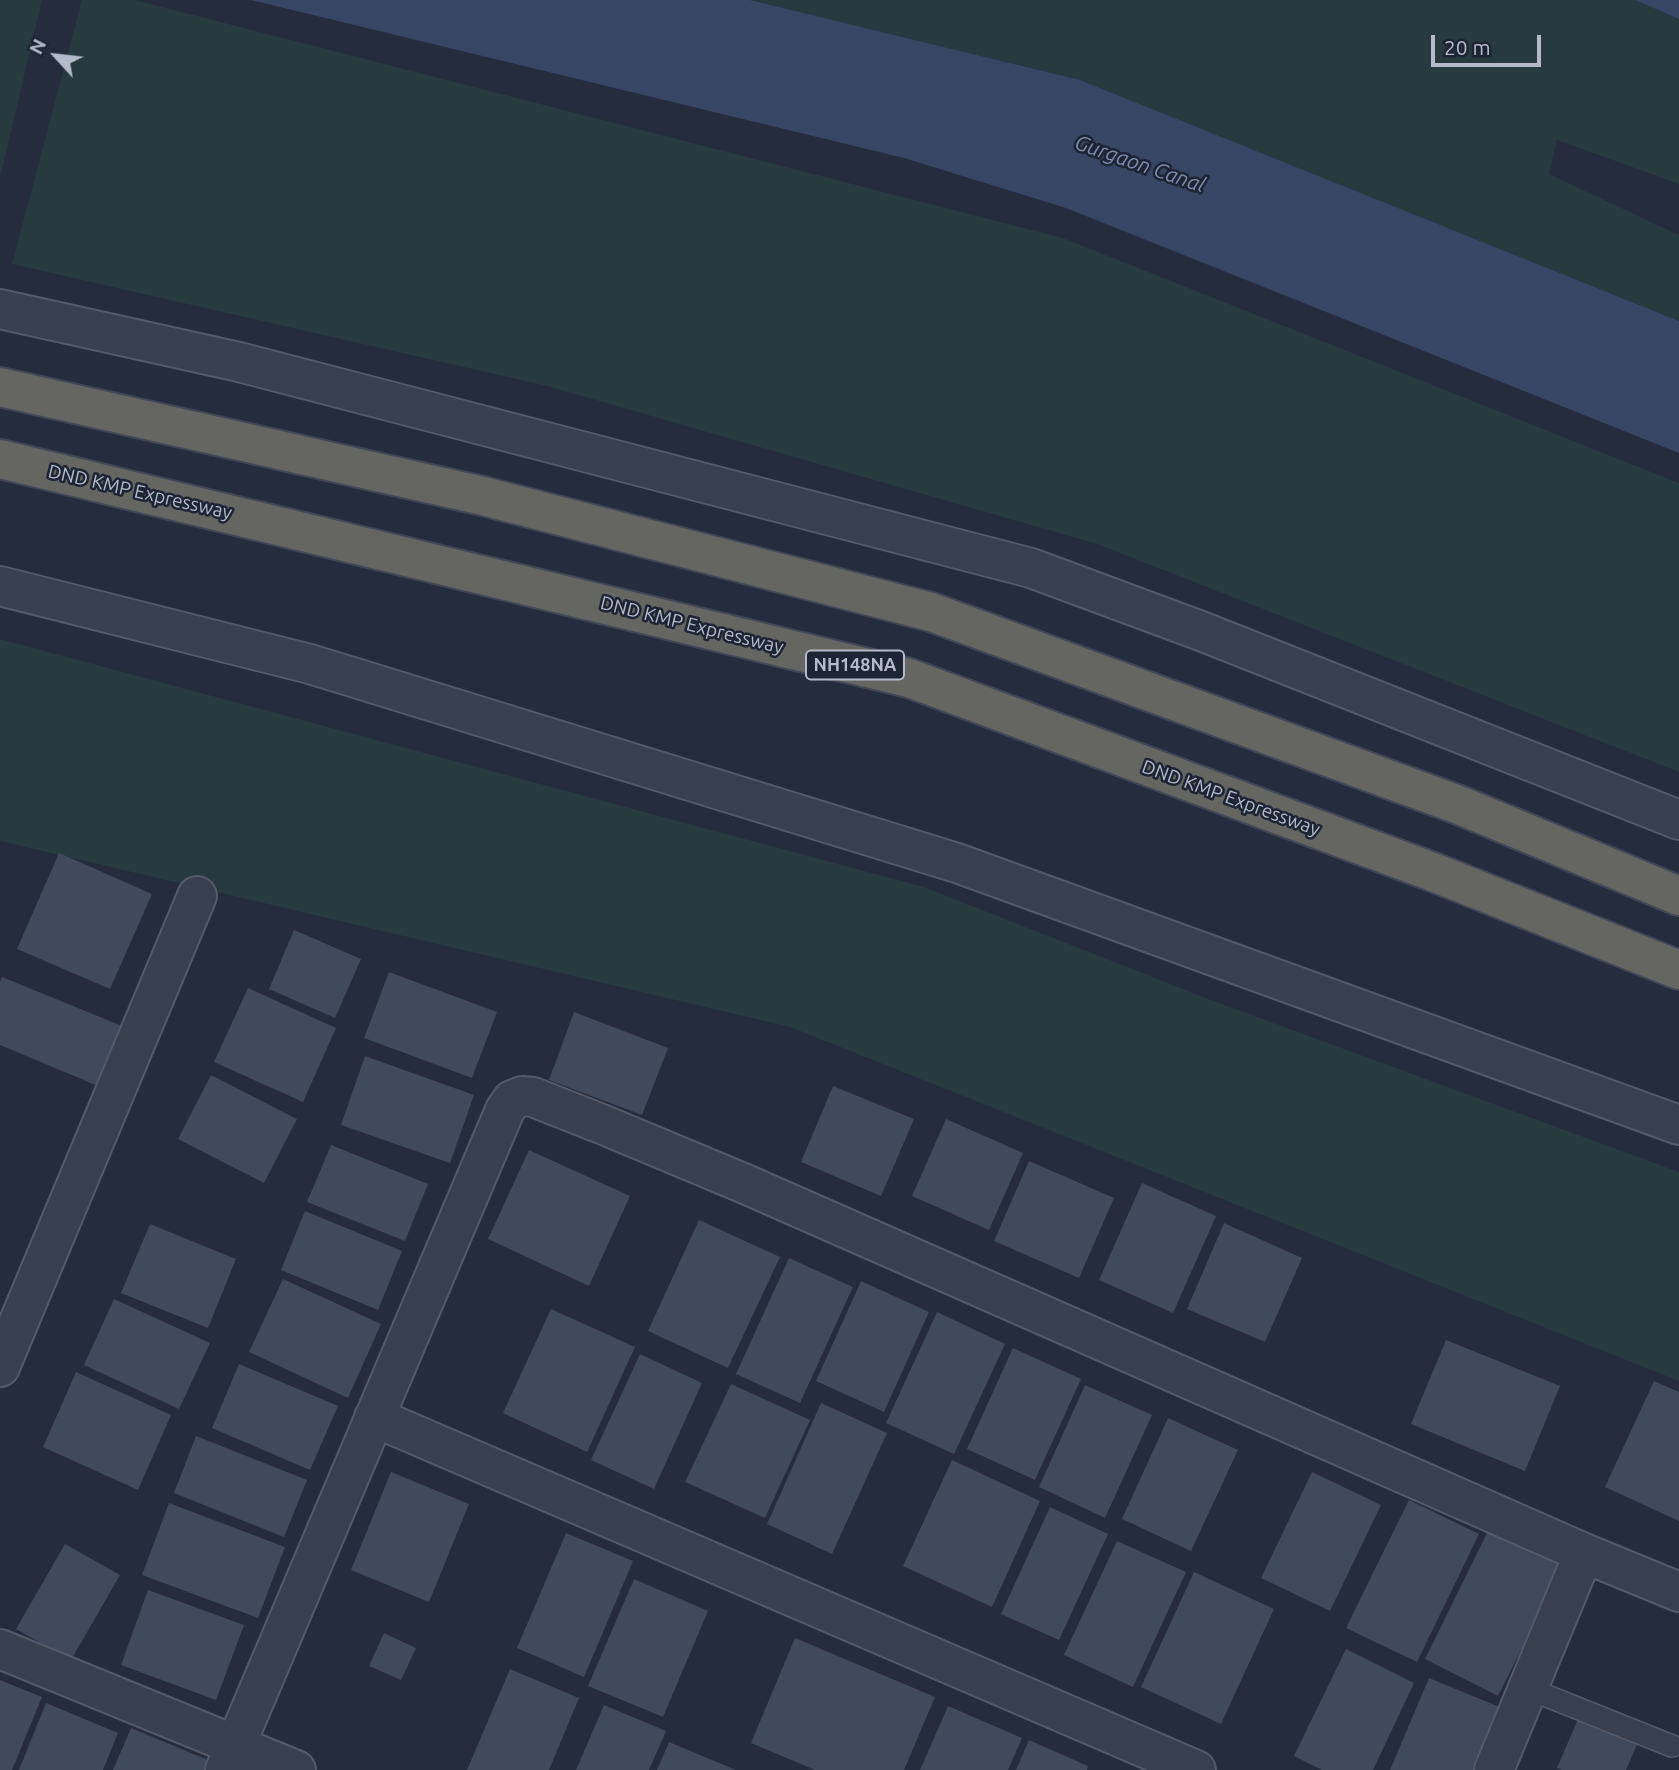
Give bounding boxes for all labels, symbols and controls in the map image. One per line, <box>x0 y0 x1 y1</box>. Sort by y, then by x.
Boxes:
north arrow <box>21 21 91 91</box>
scale bar <box>1434 21 1544 65</box>
text: N <box>24 35 50 58</box>
text: 20 m <box>1444 35 1491 59</box>
water label: Gurgaon Canal <box>1071 130 1209 198</box>
street label: DND KMP Expressway <box>46 460 234 524</box>
street label: DND KMP Expressway <box>598 591 786 659</box>
road number: NH148NA <box>806 650 904 680</box>
street label: DND KMP Expressway <box>1139 755 1323 841</box>

